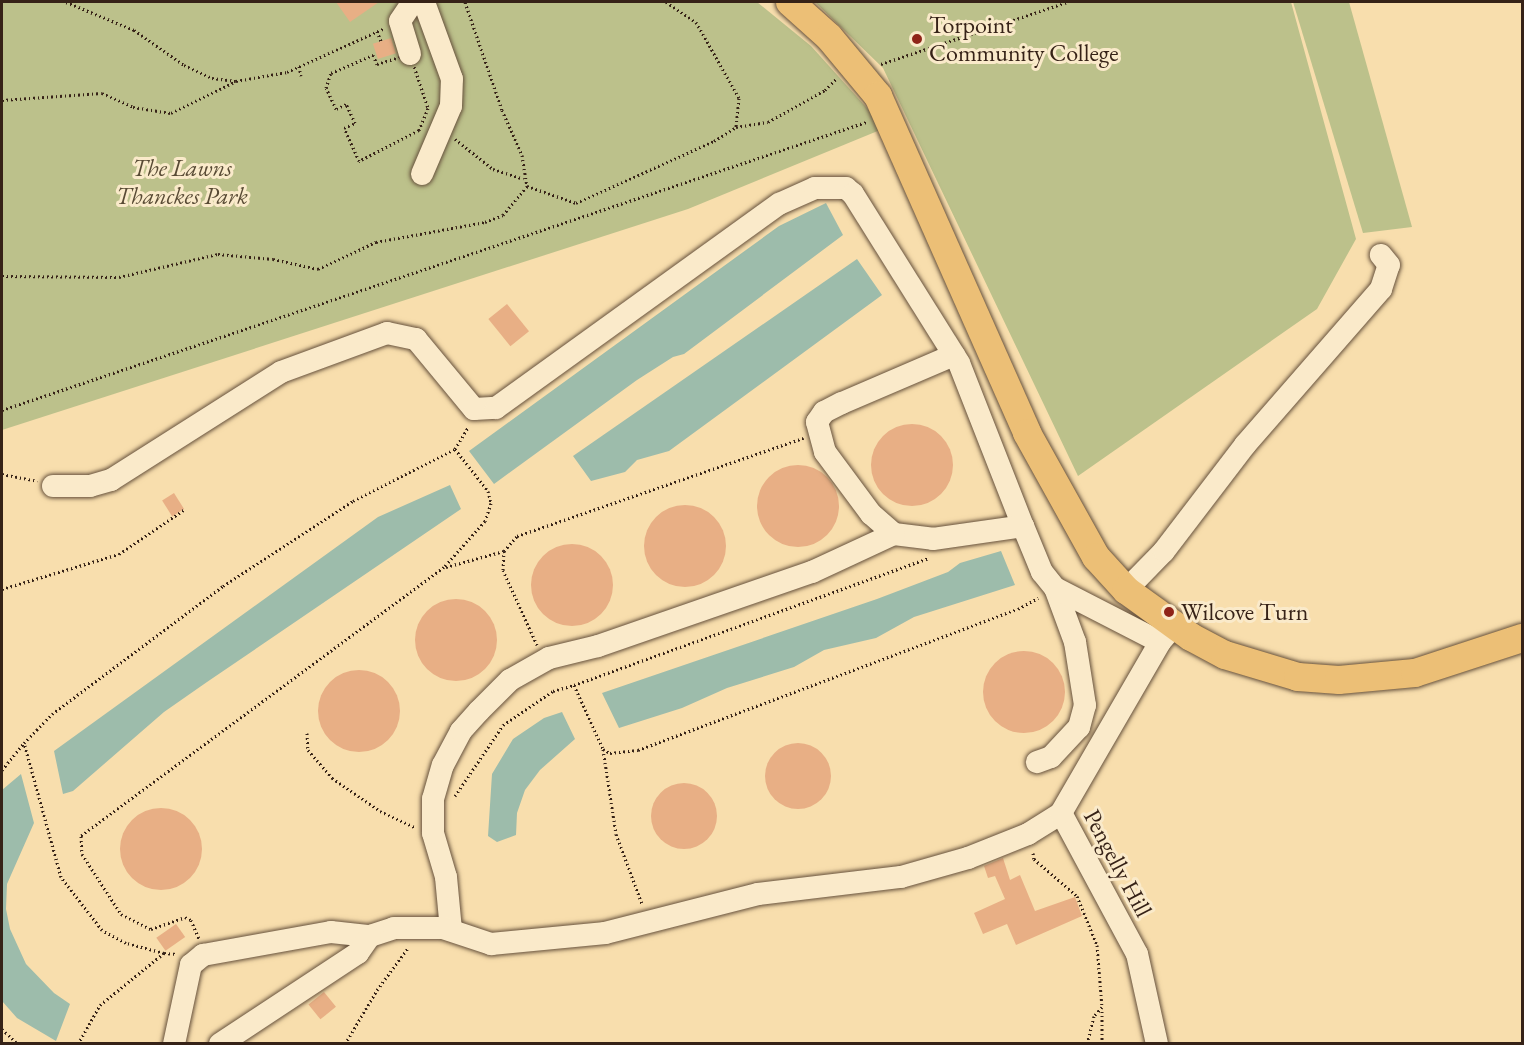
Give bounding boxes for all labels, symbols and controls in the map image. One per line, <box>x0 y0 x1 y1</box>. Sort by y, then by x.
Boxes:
place label: Torpoint Community College <box>929 11 1119 67</box>
marker: Torpoint Community College <box>910 32 924 46</box>
park label: The Lawns Thanckes Park <box>116 154 248 210</box>
place label: Wilcove Turn <box>1181 598 1308 626</box>
marker: Wilcove Turn <box>1162 605 1176 619</box>
street label: Pengelly Hill <box>1078 804 1158 922</box>

